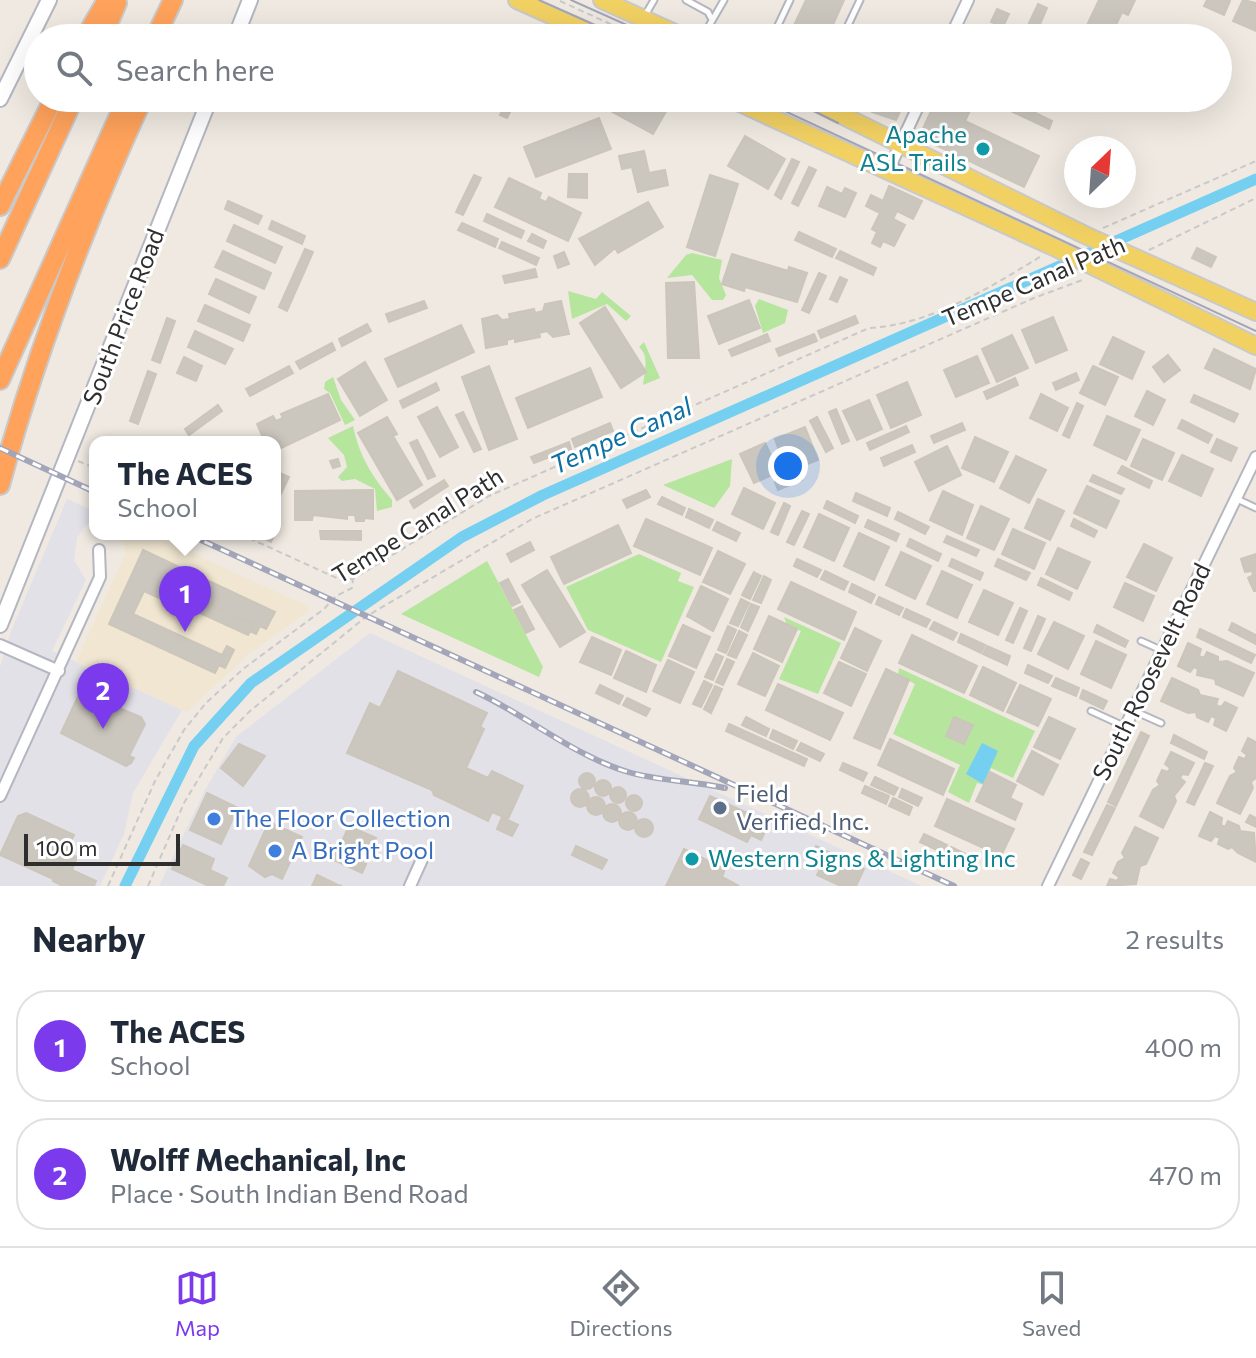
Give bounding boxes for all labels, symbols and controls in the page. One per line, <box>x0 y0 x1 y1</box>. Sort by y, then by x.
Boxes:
search box <box>24 24 1232 112</box>
icon: search <box>52 46 96 90</box>
text: Search here <box>116 50 275 87</box>
place label: Apache ASL Trails <box>860 119 967 176</box>
north arrow <box>1064 136 1136 208</box>
marker: Apache ASL Trails <box>974 140 992 158</box>
street label: South Price Road <box>76 224 169 408</box>
street label: Tempe Canal Path <box>938 229 1129 332</box>
water label: Tempe Canal <box>545 389 697 480</box>
popup <box>89 436 281 540</box>
your location <box>768 446 808 486</box>
text: The ACES <box>117 454 253 491</box>
street label: Tempe Canal Path <box>327 461 508 589</box>
text: School <box>117 491 198 522</box>
street label: South Roosevelt Road <box>1085 558 1216 785</box>
pin: 1 <box>159 566 211 632</box>
pin: 2 <box>77 663 129 729</box>
place label: Field Verified, Inc. <box>736 778 870 835</box>
marker: Field Verified, Inc. <box>711 799 729 817</box>
place label: The Floor Collection <box>230 803 451 832</box>
marker: The Floor Collection <box>205 810 223 828</box>
scale bar <box>24 830 180 866</box>
text: 100 m <box>36 834 98 861</box>
place label: A Bright Pool <box>291 835 434 864</box>
marker: A Bright Pool <box>266 842 284 860</box>
place label: Western Signs & Lighting Inc <box>708 843 1016 872</box>
marker: Western Signs & Lighting Inc <box>683 850 701 868</box>
text: Nearby <box>32 917 146 959</box>
text: 2 results <box>1126 923 1224 954</box>
text: The ACES <box>110 1012 245 1049</box>
text: 1 <box>54 1031 66 1062</box>
text: 400 m <box>1145 1031 1222 1062</box>
text: School <box>110 1049 191 1080</box>
text: Wolff Mechanical, Inc <box>110 1140 406 1177</box>
text: 2 <box>53 1159 67 1190</box>
text: 470 m <box>1149 1159 1222 1190</box>
text: Place · South Indian Bend Road <box>110 1177 468 1208</box>
tab: Map <box>175 1266 220 1341</box>
tab: Directions <box>569 1266 673 1341</box>
tab: Saved <box>1022 1266 1081 1341</box>

